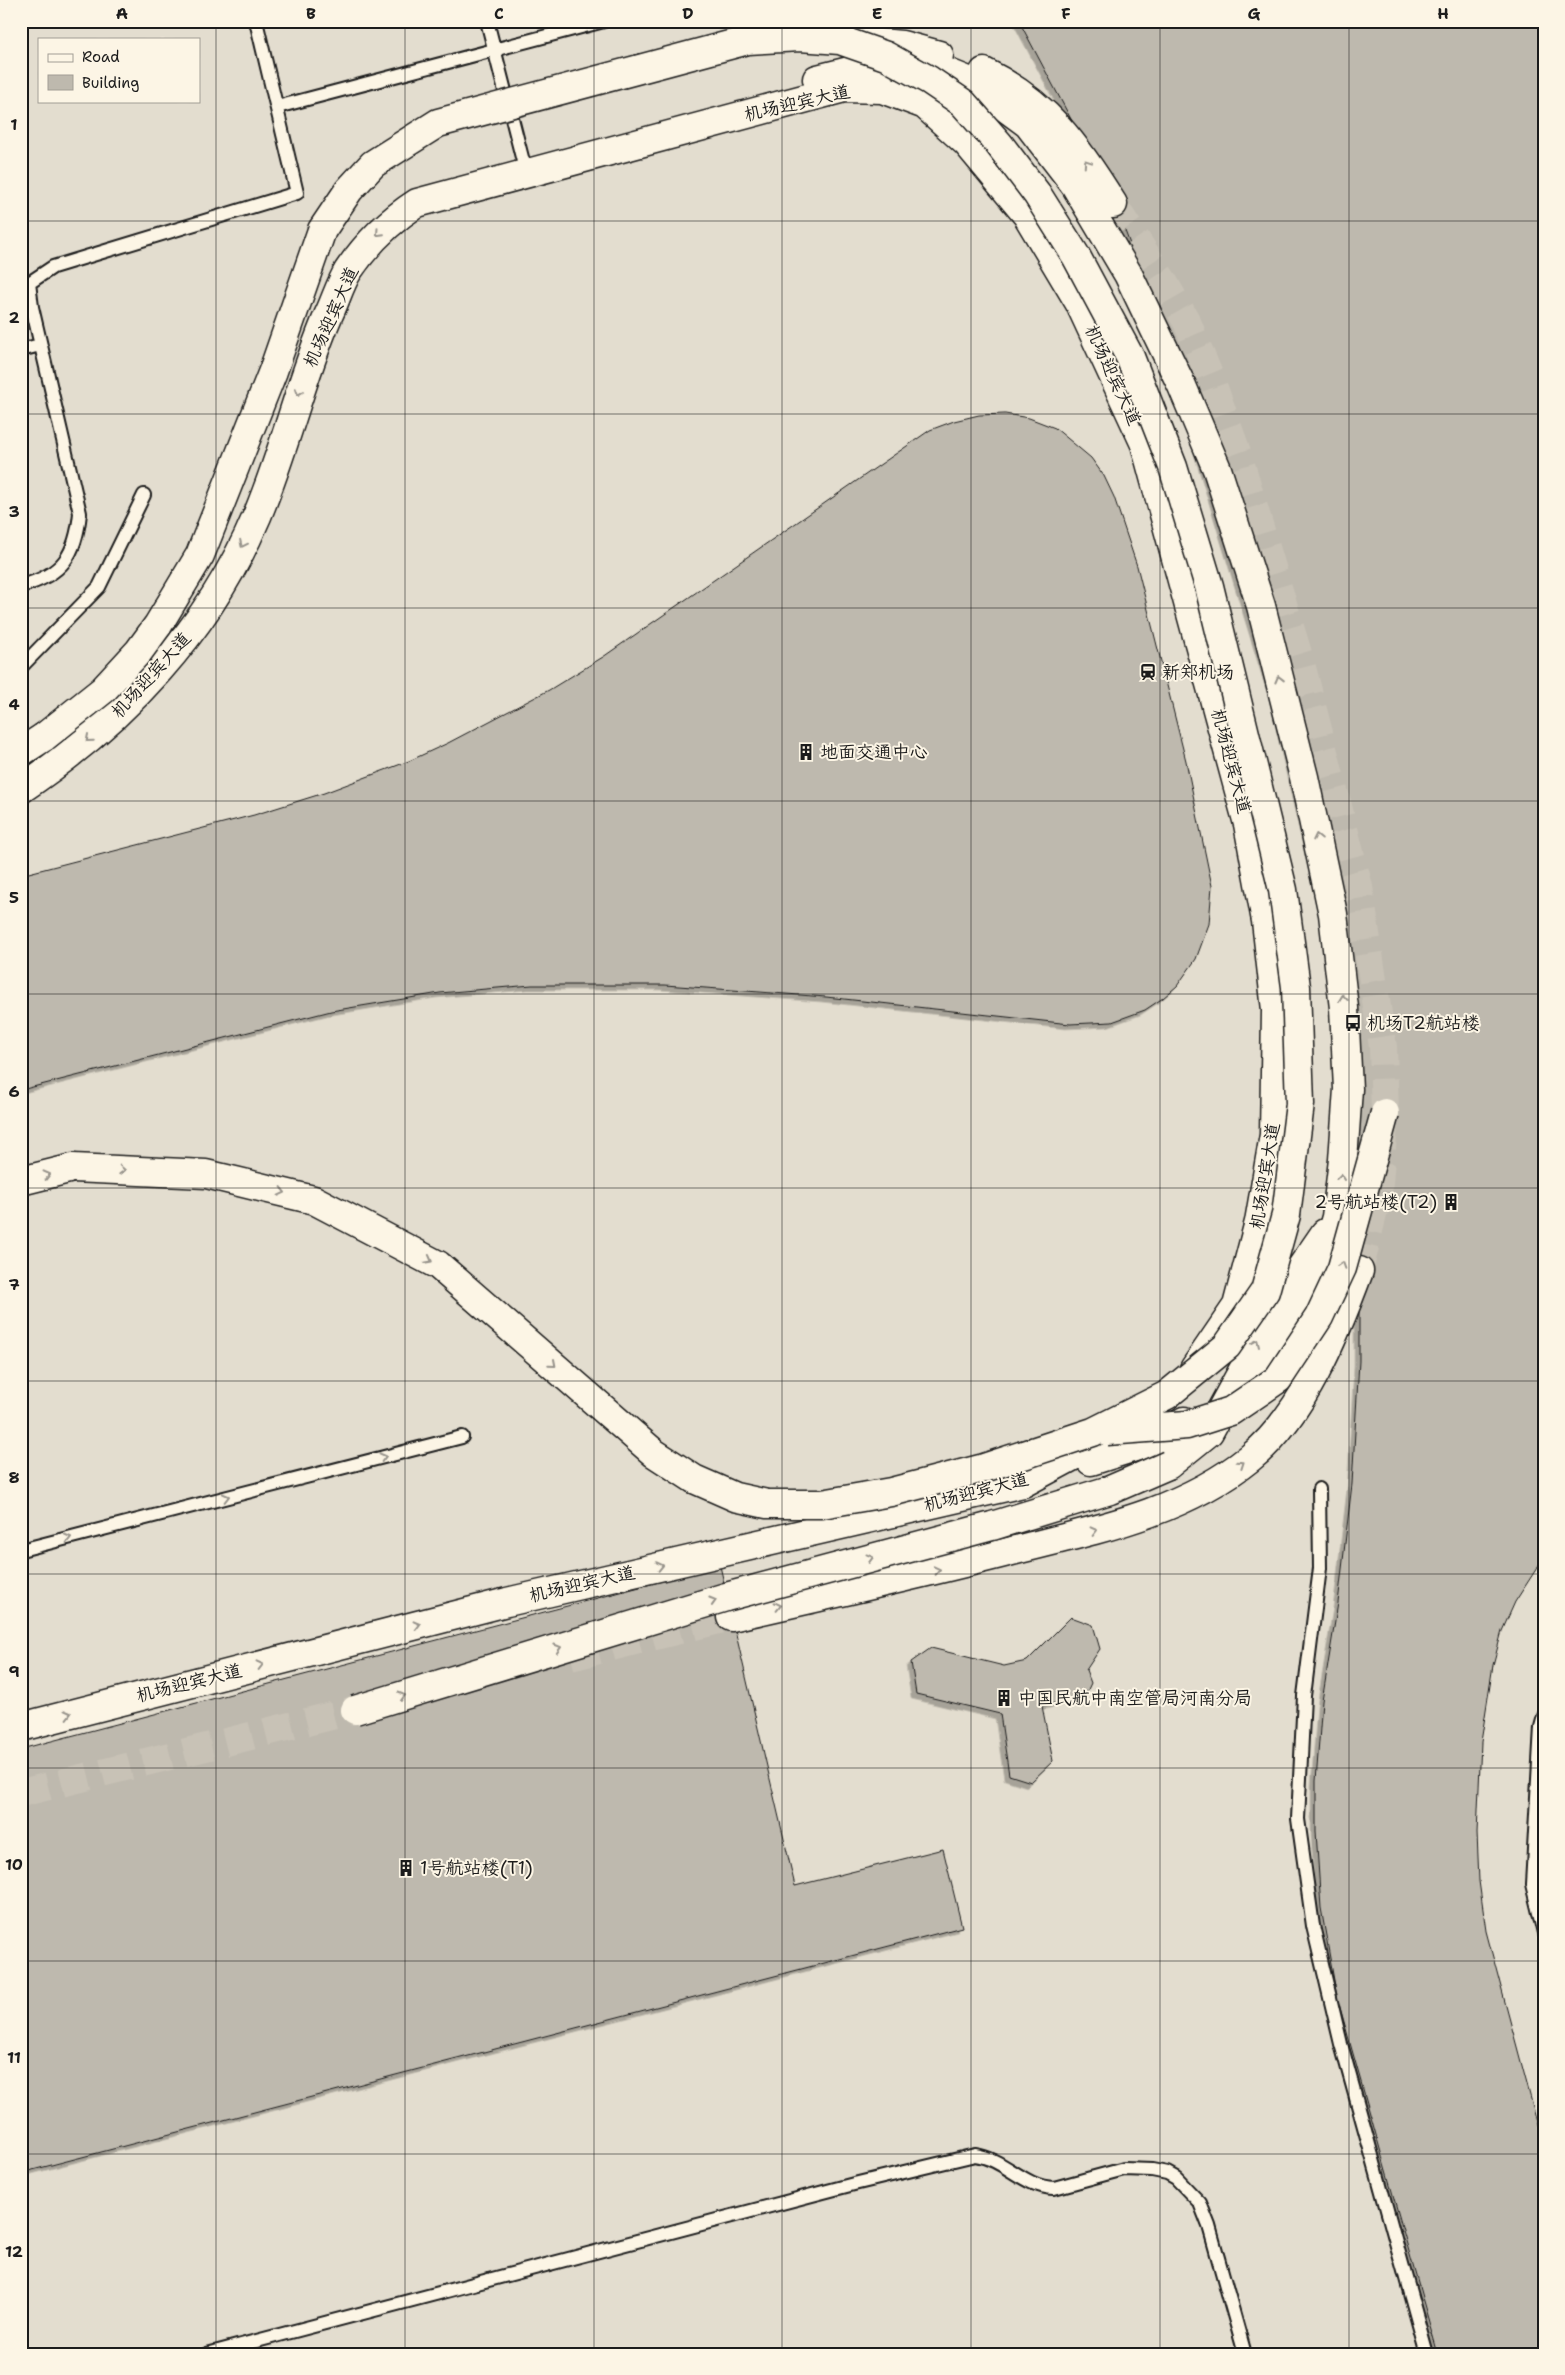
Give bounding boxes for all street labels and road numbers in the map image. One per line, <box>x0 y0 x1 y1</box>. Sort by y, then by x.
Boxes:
street label: 机场迎宾大道 <box>742 79 852 127</box>
street label: 机场迎宾大道 <box>298 263 364 371</box>
street label: 机场迎宾大道 <box>1079 321 1147 429</box>
street label: 机场迎宾大道 <box>106 627 196 723</box>
street label: 机场迎宾大道 <box>1205 706 1257 816</box>
street label: 机场迎宾大道 <box>1245 1121 1285 1231</box>
street label: 机场迎宾大道 <box>921 1466 1031 1518</box>
street label: 机场迎宾大道 <box>527 1560 637 1608</box>
street label: 机场迎宾大道 <box>134 1658 244 1708</box>

